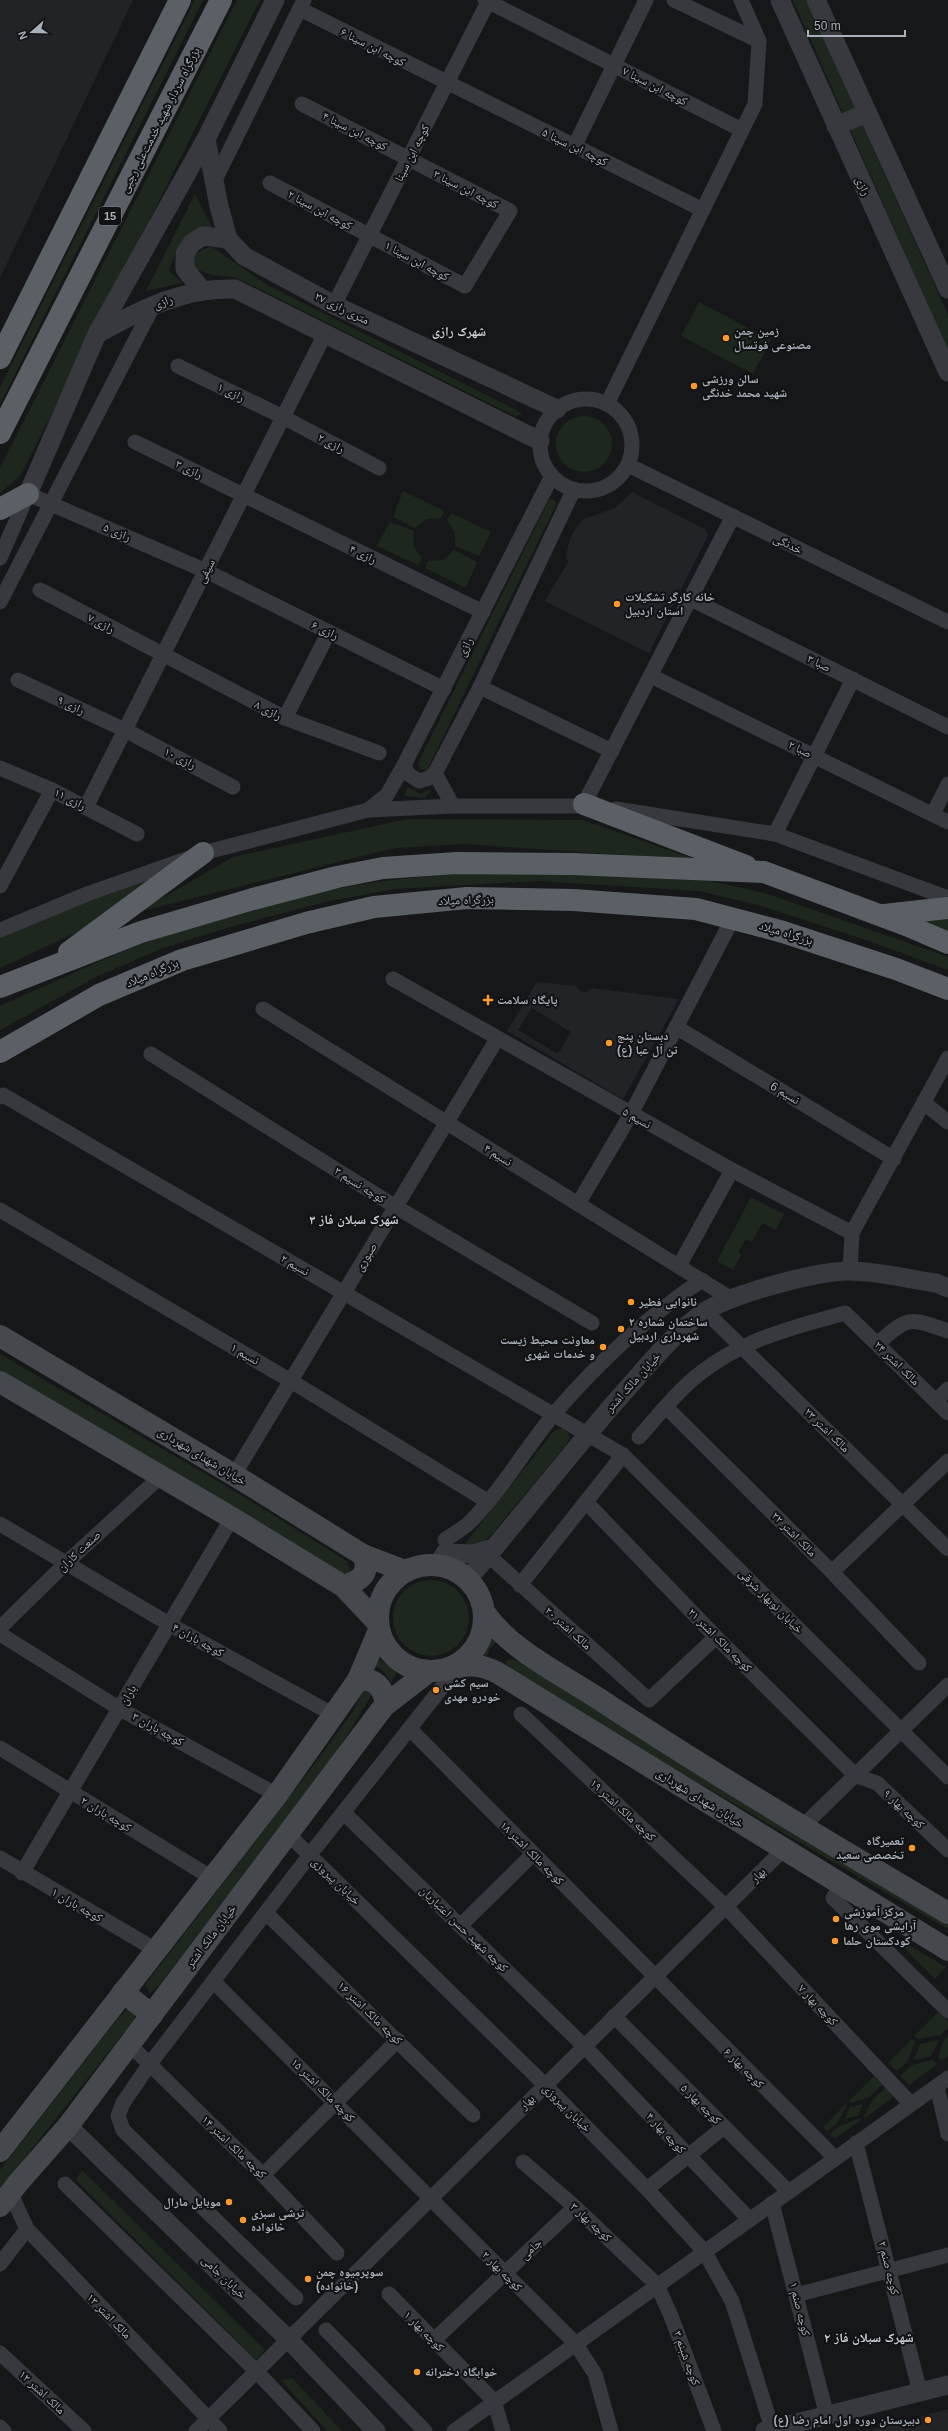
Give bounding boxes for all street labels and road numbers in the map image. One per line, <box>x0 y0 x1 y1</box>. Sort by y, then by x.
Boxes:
street label: کوچه ابن سینا ۶ <box>338 25 408 70</box>
street label: بزرگراه سردار شهید خدمت‌علی رجبی <box>117 45 203 195</box>
street label: کوچه ابن سینا ۷ <box>620 64 690 109</box>
street label: کوچه ابن سینا ۴ <box>320 109 390 154</box>
street label: کوچه ابن سینا <box>392 122 433 184</box>
street label: کوچه ابن سینا ۵ <box>540 125 610 169</box>
street label: کوچه ابن سینا ۳ <box>431 167 501 212</box>
street label: رازی <box>853 174 874 198</box>
street label: کوچه ابن سینا ۲ <box>285 187 355 233</box>
road number: 15 <box>99 207 121 225</box>
street label: کوچه ابن سینا ۱ <box>382 238 452 284</box>
street label: ۲۷ متری رازی <box>312 289 372 327</box>
street label: رازی <box>151 292 175 312</box>
street label: رازی ۱ <box>215 380 247 405</box>
street label: رازی ۲ <box>315 430 347 456</box>
street label: رازی ۳ <box>173 457 205 482</box>
street label: رازی ۵ <box>101 520 133 544</box>
street label: خدنگی <box>771 531 805 557</box>
street label: رازی ۴ <box>347 542 379 567</box>
street label: سیفی <box>194 557 218 585</box>
street label: رازی ۷ <box>85 610 117 636</box>
street label: رازی ۶ <box>309 618 341 643</box>
street label: رازی <box>454 635 476 659</box>
street label: صبا ۳ <box>805 651 833 675</box>
street label: رازی ۹ <box>55 693 87 717</box>
street label: رازی ۸ <box>252 697 284 723</box>
street label: صبا ۲ <box>786 737 814 761</box>
street label: رازی ۱۰ <box>162 744 198 772</box>
street label: رازی ۱۱ <box>52 785 88 813</box>
street label: بزرگراه میلاد <box>438 892 494 908</box>
street label: بزرگراه میلاد <box>757 918 815 948</box>
street label: بزرگراه میلاد <box>124 956 181 991</box>
street label: نسیم 6 <box>767 1079 802 1108</box>
street label: نسیم ۵ <box>620 1104 654 1132</box>
street label: نسیم ۴ <box>481 1141 515 1170</box>
street label: کوچه نسیم ۳ <box>331 1164 388 1207</box>
street label: صبوری <box>352 1240 380 1274</box>
street label: نسیم ۲ <box>278 1251 312 1280</box>
street label: مالک اشتر ۲۴ <box>871 1338 923 1388</box>
street label: نسیم ۱ <box>228 1340 262 1369</box>
street label: خیابان مالک اشتر <box>602 1349 664 1416</box>
street label: مالک اشتر ۲۳ <box>801 1405 853 1455</box>
street label: خیابان شهدای شهرداری <box>155 1424 249 1488</box>
street label: مالک اشتر ۲۲ <box>769 1509 819 1559</box>
street label: صنعت کاران <box>55 1528 103 1574</box>
street label: خیابان نوبهار شرقی <box>736 1566 806 1637</box>
street label: مالک اشتر ۲۰ <box>542 1603 594 1653</box>
street label: کوچه مالک اشتر ۲۱ <box>685 1605 755 1675</box>
street label: کوچه باران ۴ <box>170 1620 226 1660</box>
street label: باران <box>117 1682 140 1708</box>
street label: کوچه باران ۳ <box>130 1709 186 1749</box>
street label: خیابان شهدای شهرداری <box>653 1765 747 1831</box>
street label: کوچه مالک اشتر ۱۹ <box>587 1776 659 1844</box>
street label: کوچه بهار ۹ <box>880 1786 928 1832</box>
street label: کوچه باران ۲ <box>78 1793 134 1835</box>
street label: کوچه مالک اشتر ۱۸ <box>497 1818 567 1888</box>
street label: خیابان پیروزی <box>308 1854 364 1908</box>
street label: بهار <box>747 1865 769 1886</box>
street label: کوچه شهید حسن اعتباریان <box>417 1883 511 1975</box>
street label: کوچه باران ۱ <box>49 1885 105 1926</box>
street label: خیابان مالک اشتر <box>182 1901 240 1971</box>
street label: کوچه مالک اشتر ۱۶ <box>335 1979 405 2047</box>
street label: کوچه بهار ۷ <box>795 1981 841 2029</box>
street label: کوچه بهار ۶ <box>721 2045 767 2091</box>
street label: کوچه مالک اشتر ۱۵ <box>288 2055 358 2125</box>
street label: خیابان پیروزی <box>540 2081 594 2136</box>
street label: کوچه بهار ۵ <box>678 2081 724 2127</box>
street label: بهار <box>516 2092 538 2113</box>
street label: کوچه بهار ۴ <box>643 2109 689 2157</box>
street label: کوچه مالک اشتر ۱۴ <box>199 2113 269 2181</box>
street label: کوچه بهار ۳ <box>567 2199 615 2245</box>
street label: جامی <box>517 2235 545 2263</box>
street label: کوچه صنم ۲ <box>875 2240 902 2297</box>
street label: کوچه بهار ۲ <box>479 2248 525 2294</box>
street label: خیابان جامی <box>199 2252 249 2302</box>
street label: کوچه صنم ۱ <box>786 2281 813 2338</box>
street label: مالک اشتر ۱۳ <box>84 2290 134 2342</box>
street label: کوچه بهار ۱ <box>401 2308 447 2354</box>
street label: کوچه شبنم ۳ <box>670 2329 703 2388</box>
street label: مالک اشتر ۱۲ <box>16 2367 68 2417</box>

